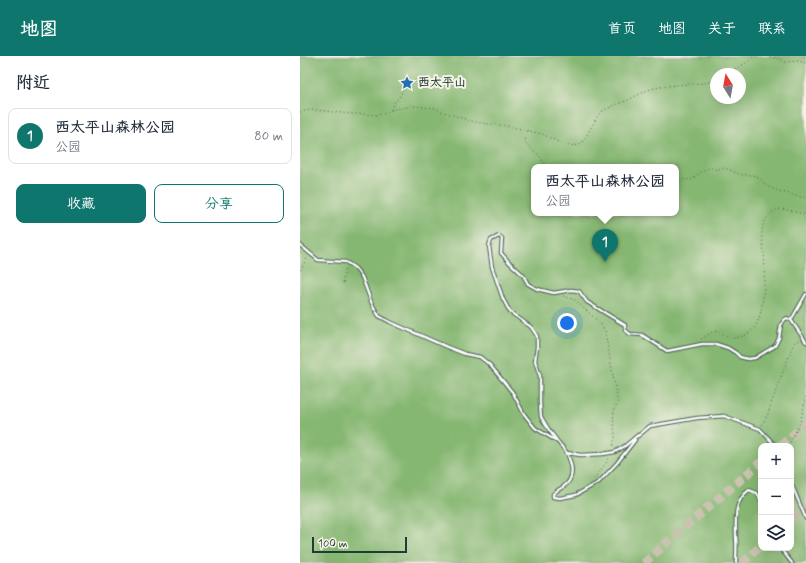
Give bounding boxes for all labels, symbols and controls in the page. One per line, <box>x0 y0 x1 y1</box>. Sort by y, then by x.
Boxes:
text: 地图 <box>20 17 58 42</box>
text: 首页 <box>608 20 636 38</box>
text: 地图 <box>658 20 686 38</box>
text: 关于 <box>708 20 736 38</box>
text: 联系 <box>758 20 786 38</box>
north arrow <box>710 68 746 104</box>
text: 附近 <box>16 72 50 94</box>
place icon: 西太平山 <box>399 75 415 91</box>
place label: 西太平山 <box>418 75 466 91</box>
text: 西太平山森林公园 <box>55 118 175 138</box>
text: 1 <box>27 128 33 145</box>
text: 80 m <box>254 128 283 145</box>
text: 公园 <box>55 139 81 156</box>
popup <box>531 164 679 216</box>
text: 西太平山森林公园 <box>545 172 665 192</box>
button: 收藏 <box>16 184 146 223</box>
button: 分享 <box>154 184 284 223</box>
text: 公园 <box>545 193 571 210</box>
pin: 1 <box>592 229 618 262</box>
your location <box>557 313 577 333</box>
map controls <box>758 443 794 551</box>
button: + <box>758 443 794 479</box>
button: − <box>758 479 794 515</box>
button: layers <box>758 515 794 551</box>
scale bar <box>312 535 407 554</box>
text: 100 m <box>318 537 348 551</box>

